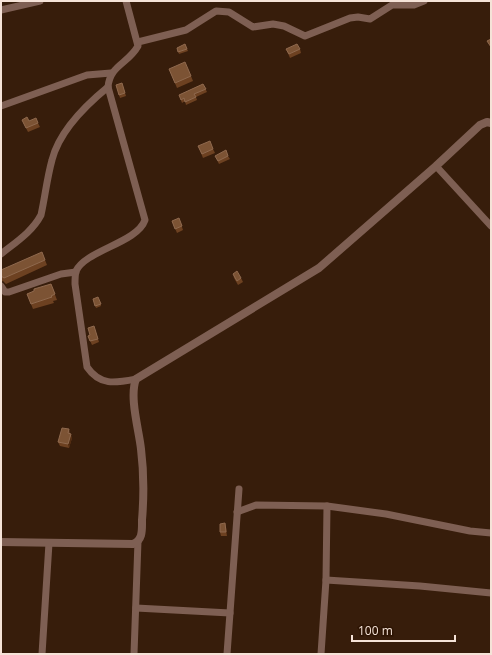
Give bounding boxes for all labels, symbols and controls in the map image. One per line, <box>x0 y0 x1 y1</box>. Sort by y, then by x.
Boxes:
scale bar <box>352 617 455 643</box>
text: 100 m <box>358 622 393 639</box>

